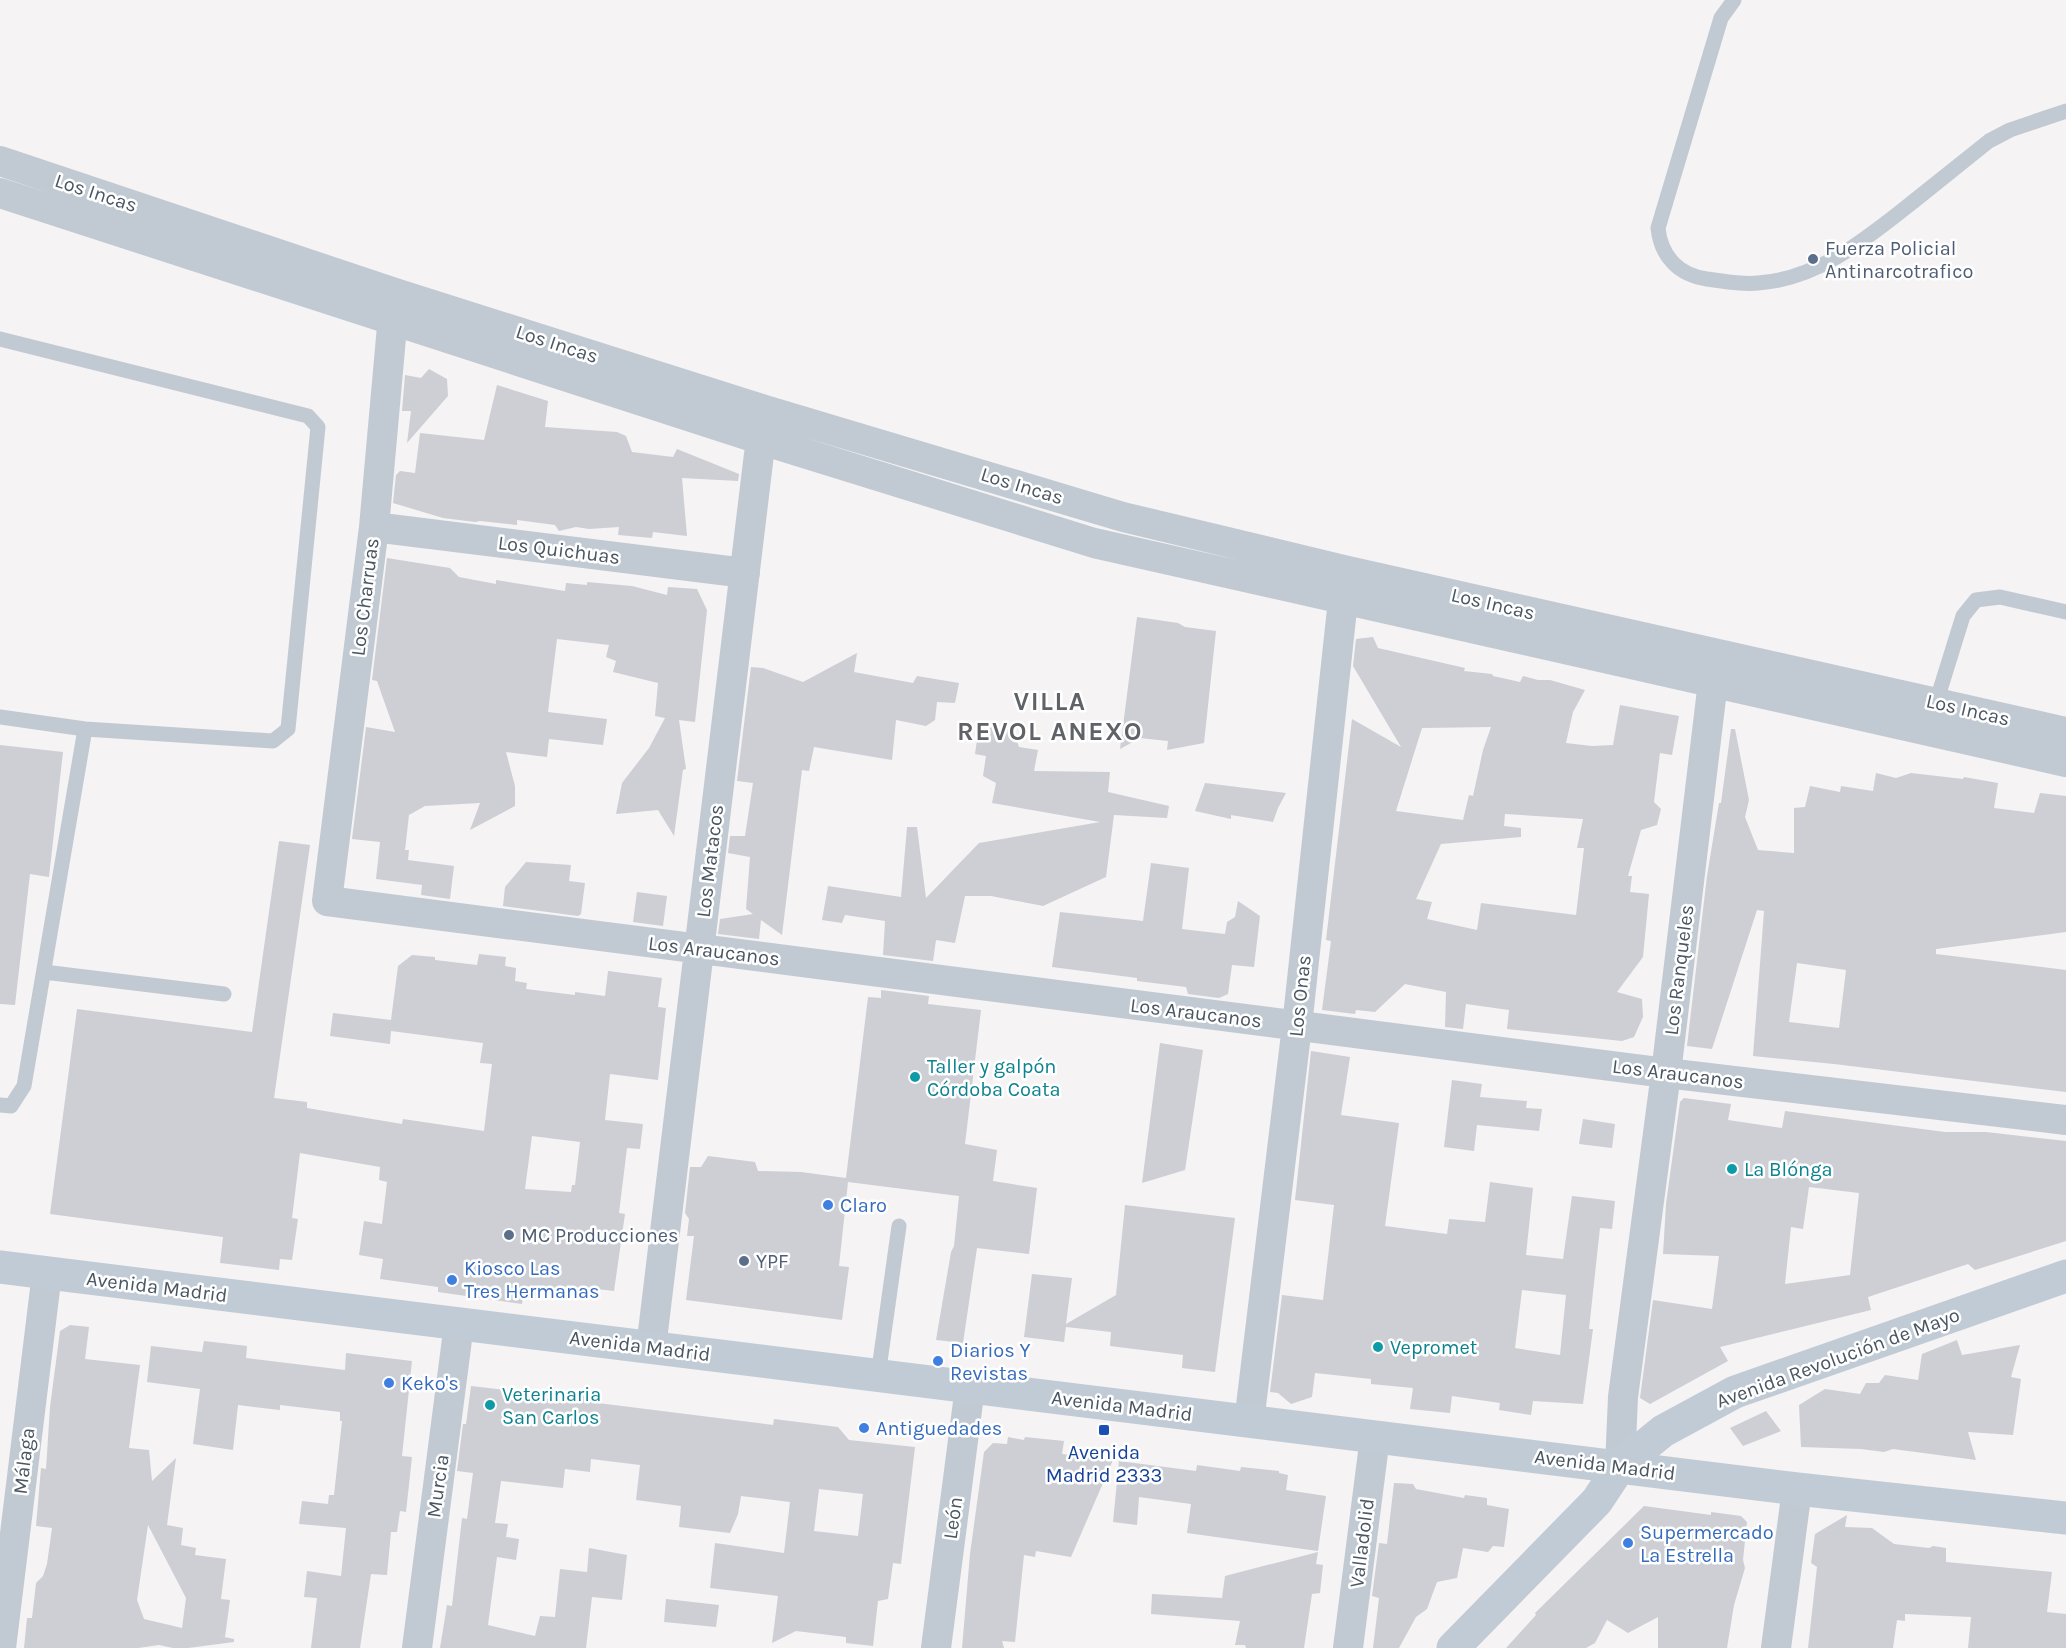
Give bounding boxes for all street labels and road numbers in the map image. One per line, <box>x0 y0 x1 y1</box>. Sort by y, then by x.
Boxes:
street label: Los Incas <box>52 169 140 217</box>
street label: Los Incas <box>513 320 601 368</box>
street label: Los Incas <box>978 463 1066 509</box>
street label: Los Quichuas <box>497 531 621 569</box>
street label: Los Charruas <box>346 537 384 657</box>
street label: Los Incas <box>1449 583 1537 625</box>
street label: Los Incas <box>1924 689 2012 731</box>
street label: Los Matacos <box>692 803 728 919</box>
street label: Los Ranqueles <box>1660 903 1698 1037</box>
street label: Los Araucanos <box>647 932 781 970</box>
street label: Los Onas <box>1284 954 1316 1038</box>
street label: Los Araucanos <box>1129 994 1263 1032</box>
street label: Los Araucanos <box>1611 1055 1745 1093</box>
street label: Avenida Madrid <box>85 1267 229 1307</box>
street label: Avenida Revolución de Mayo <box>1713 1303 1963 1413</box>
street label: Avenida Madrid <box>568 1326 712 1366</box>
street label: Avenida Madrid <box>1050 1386 1194 1426</box>
street label: Málaga <box>9 1426 39 1496</box>
street label: Avenida Madrid <box>1533 1445 1677 1485</box>
street label: Murcia <box>422 1453 454 1519</box>
street label: León <box>939 1495 967 1541</box>
street label: Valladolid <box>1345 1497 1379 1589</box>

